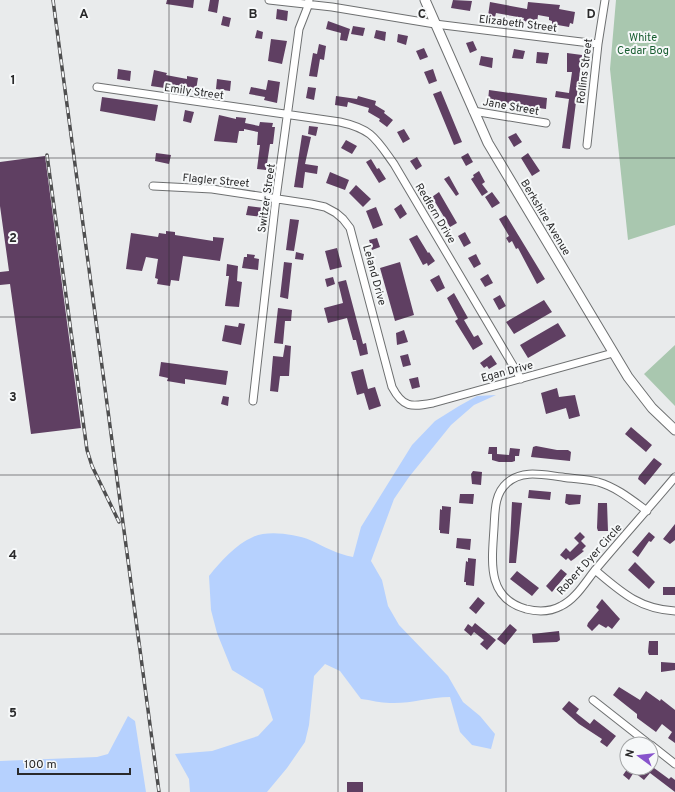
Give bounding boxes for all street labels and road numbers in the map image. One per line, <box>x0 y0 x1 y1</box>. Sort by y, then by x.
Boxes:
street label: Elizabeth Street <box>478 12 558 36</box>
street label: Rollins Street <box>574 38 596 105</box>
street label: Emily Street <box>163 81 225 103</box>
street label: Jane Street <box>481 95 540 119</box>
street label: Switzer Street <box>255 163 279 234</box>
street label: Flagler Street <box>182 171 250 191</box>
street label: Berkshire Avenue <box>517 177 573 258</box>
street label: Redfern Drive <box>412 181 459 246</box>
street label: Leland Drive <box>359 243 389 307</box>
street label: Egan Drive <box>480 358 535 386</box>
street label: Robert Dyer Circle <box>554 521 625 598</box>

